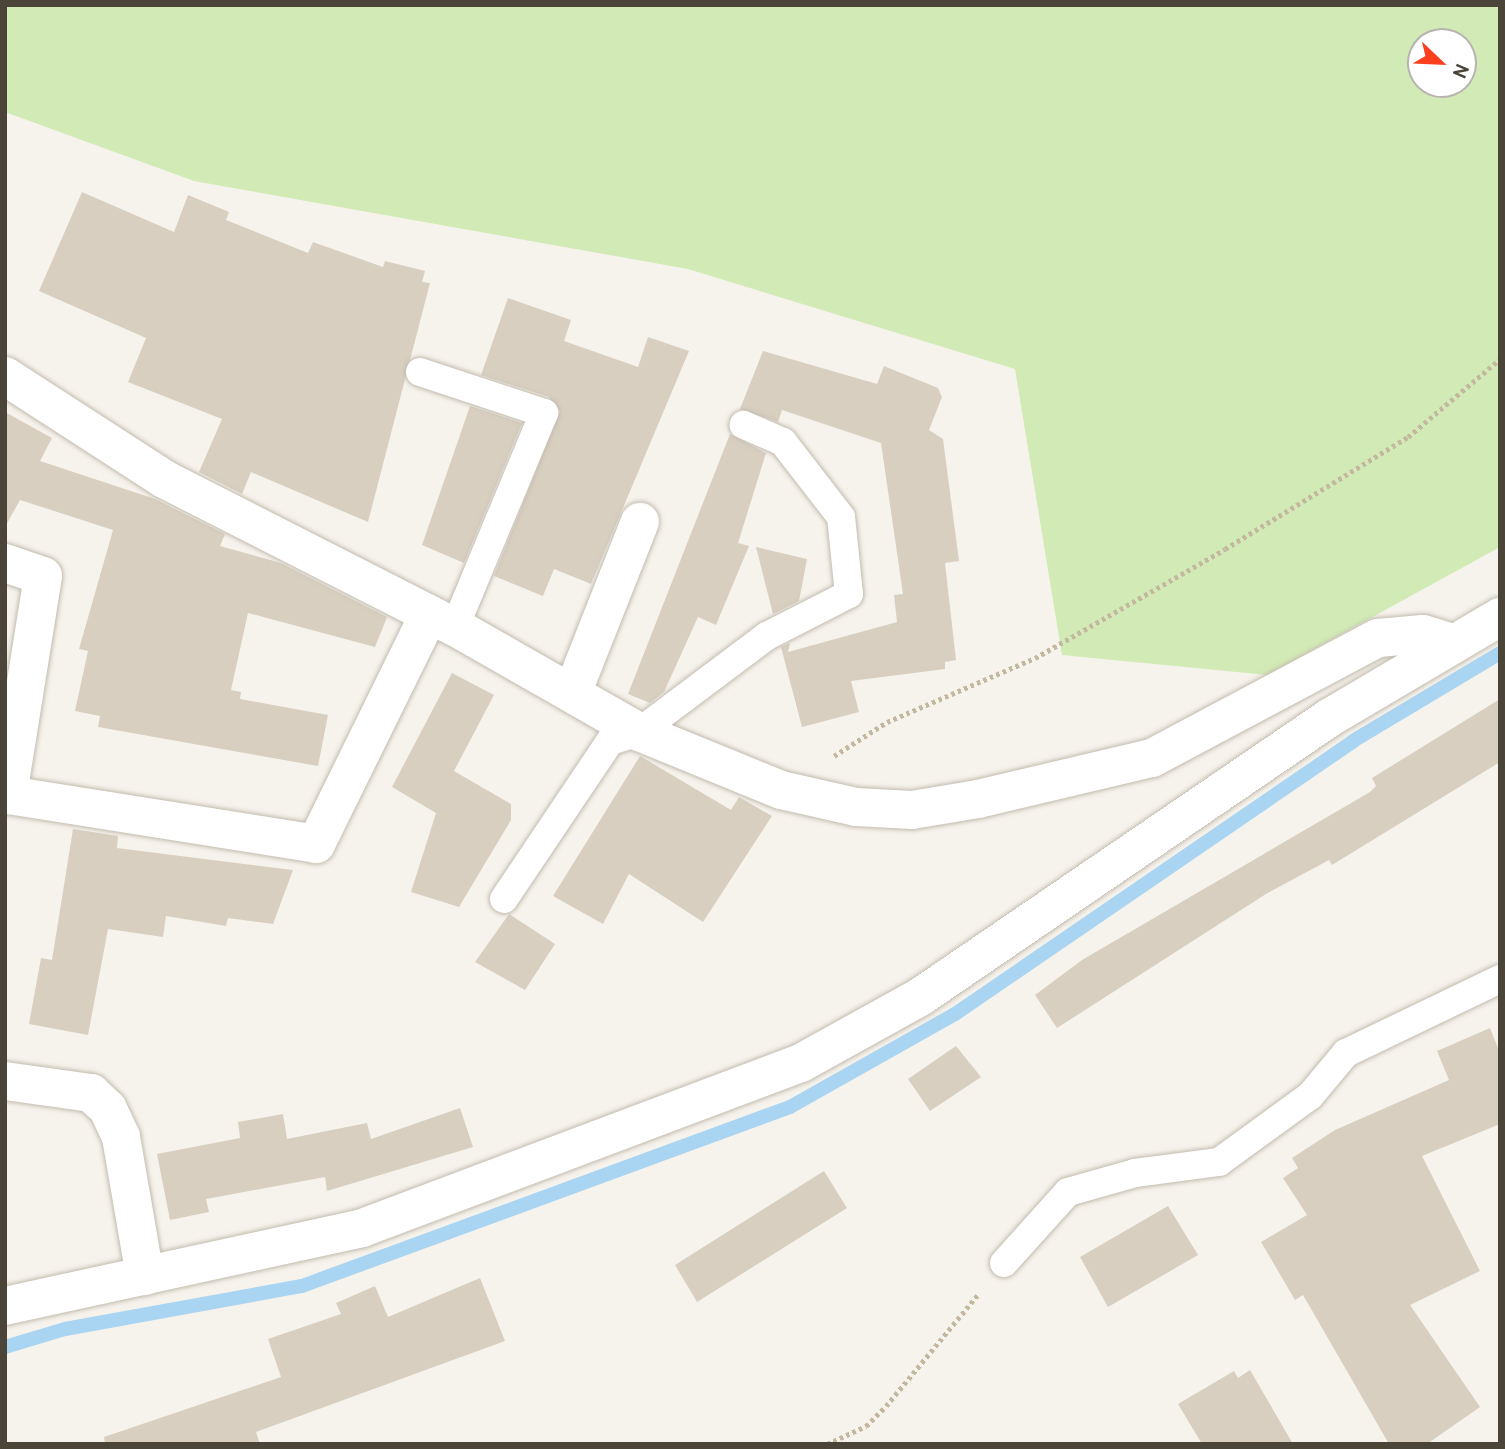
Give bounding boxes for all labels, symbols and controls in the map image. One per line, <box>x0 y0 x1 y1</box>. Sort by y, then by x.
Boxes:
north arrow <box>1407 28 1477 98</box>
text: N <box>1446 59 1473 81</box>

